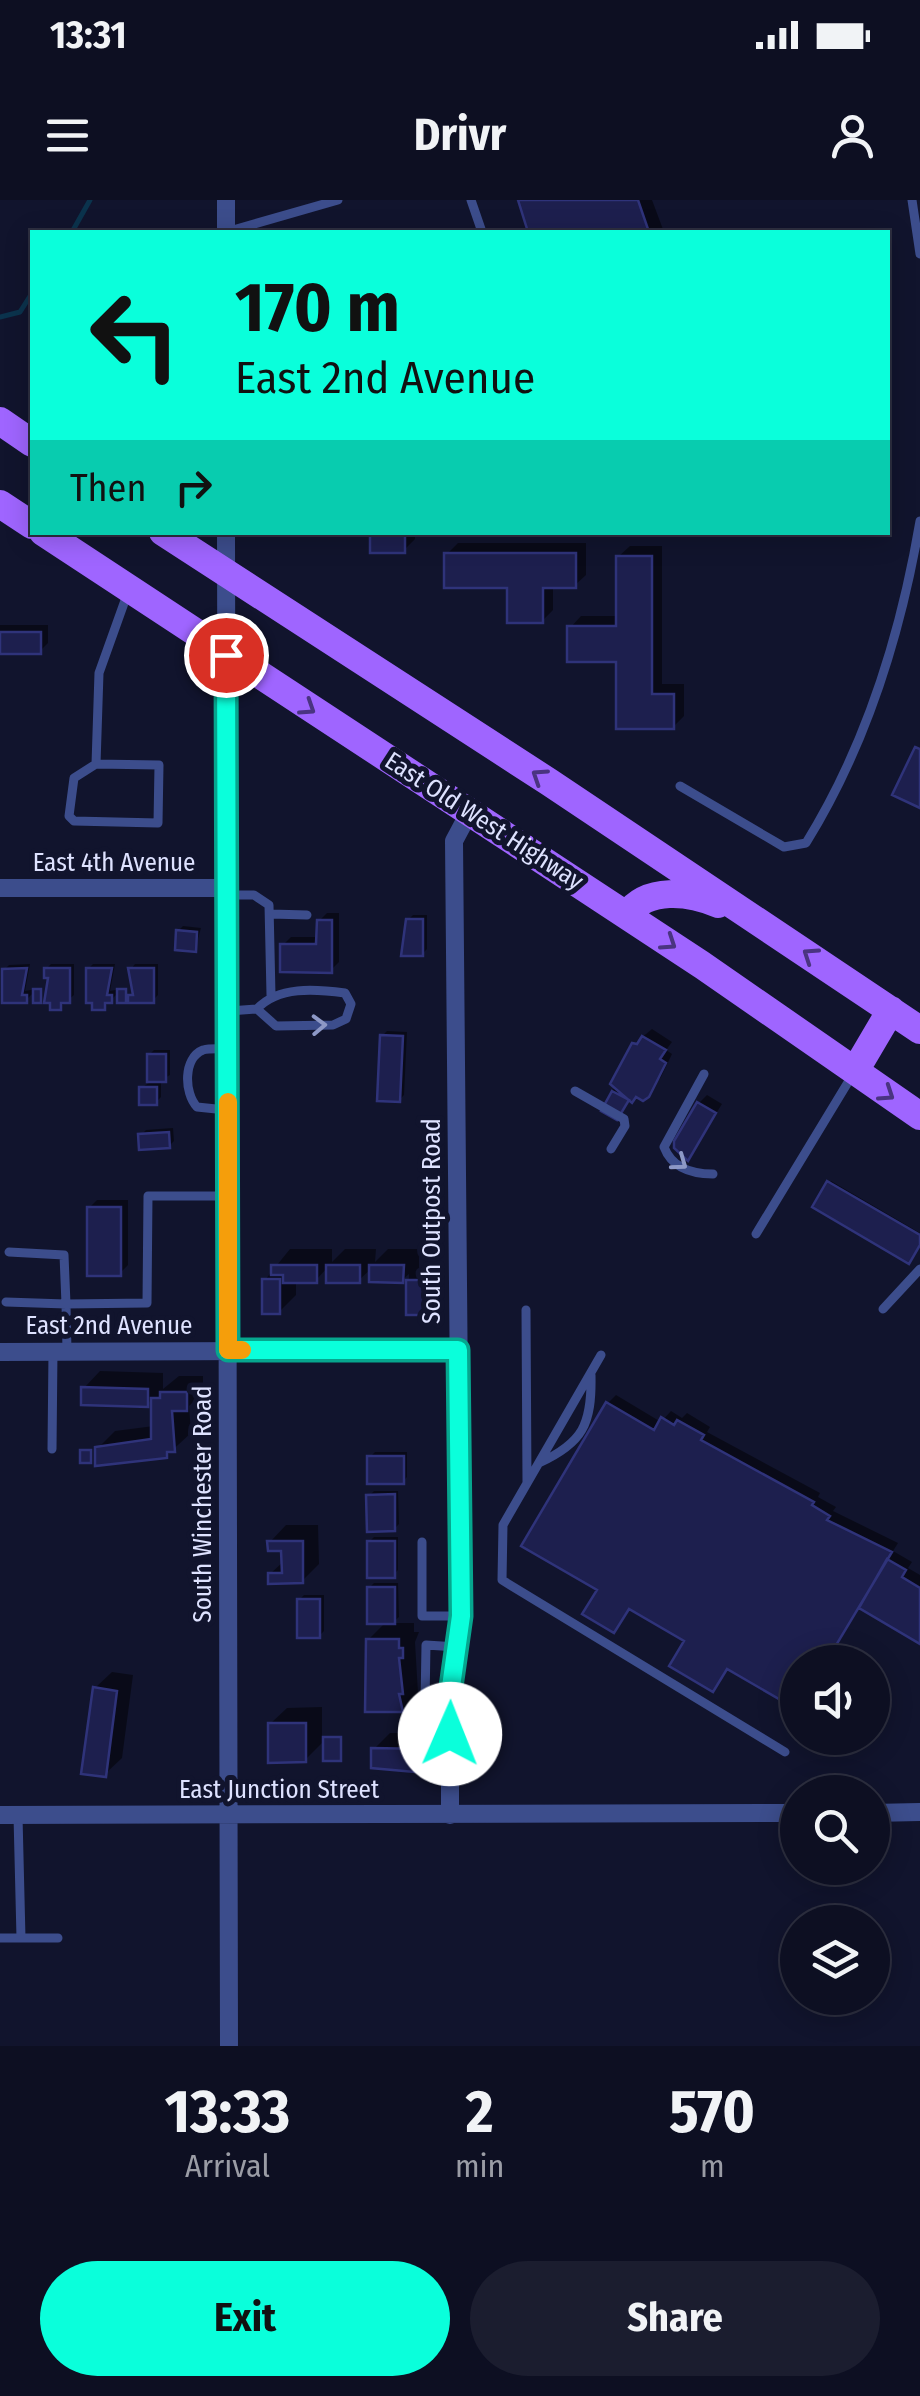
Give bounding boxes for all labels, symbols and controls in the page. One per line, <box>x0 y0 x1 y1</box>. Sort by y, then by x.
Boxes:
text: 13:31 <box>50 12 127 58</box>
icon: menu <box>40 108 95 163</box>
text: Drivr <box>414 108 506 162</box>
icon: person <box>825 108 880 163</box>
text: 170 m <box>235 266 400 350</box>
icon: left <box>70 270 200 400</box>
text: East 2nd Avenue <box>235 351 535 405</box>
icon: right <box>166 460 221 515</box>
text: Then <box>70 465 146 511</box>
pin <box>184 613 269 698</box>
icon: arrive <box>199 628 254 683</box>
one-way arrow <box>298 695 316 714</box>
street label: East Old West Highway <box>379 746 589 896</box>
one-way arrow <box>532 769 550 788</box>
street label: East 4th Avenue <box>33 848 195 878</box>
one-way arrow <box>658 930 676 949</box>
one-way arrow <box>803 949 822 967</box>
one-way arrow <box>311 1015 327 1036</box>
one-way arrow <box>877 1081 895 1100</box>
street label: South Outpost Road <box>417 1118 447 1324</box>
one-way arrow <box>668 1151 687 1169</box>
street label: East 2nd Avenue <box>26 1311 192 1341</box>
street label: South Winchester Road <box>188 1385 218 1623</box>
map controls <box>780 1645 890 2015</box>
button: sound <box>780 1645 890 1755</box>
position arrow <box>398 1682 502 1786</box>
street label: East Junction Street <box>179 1775 380 1805</box>
button: search <box>780 1775 890 1885</box>
button: layers <box>780 1905 890 2015</box>
text: 13:33 <box>165 2076 290 2148</box>
text: 2 <box>466 2076 494 2148</box>
text: 570 <box>669 2076 755 2148</box>
text: Arrival <box>185 2147 270 2185</box>
text: min <box>455 2147 504 2185</box>
text: m <box>700 2147 725 2185</box>
button: Exit <box>40 2261 450 2376</box>
button: Share <box>470 2261 880 2376</box>

